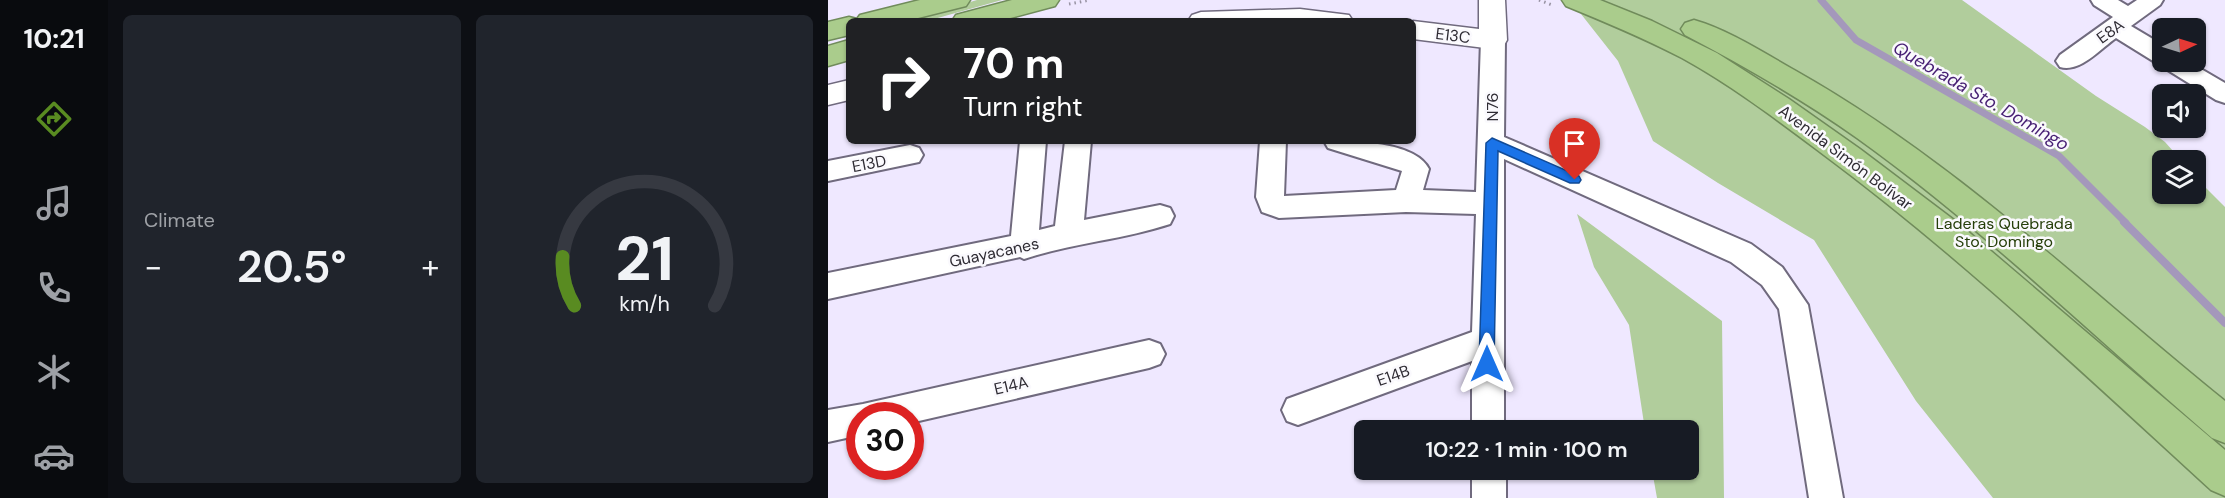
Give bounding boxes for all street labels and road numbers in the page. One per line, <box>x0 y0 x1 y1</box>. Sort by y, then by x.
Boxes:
street label: E8A <box>2092 14 2128 48</box>
street label: E13C <box>1434 23 1472 48</box>
street label: N76 <box>1482 92 1503 122</box>
street label: Avenida Simón Bolívar <box>1775 100 1917 215</box>
street label: E13D <box>850 150 888 177</box>
street label: Guayacanes <box>947 233 1041 272</box>
street label: E14B <box>1374 360 1412 391</box>
street label: E14A <box>992 371 1031 400</box>

